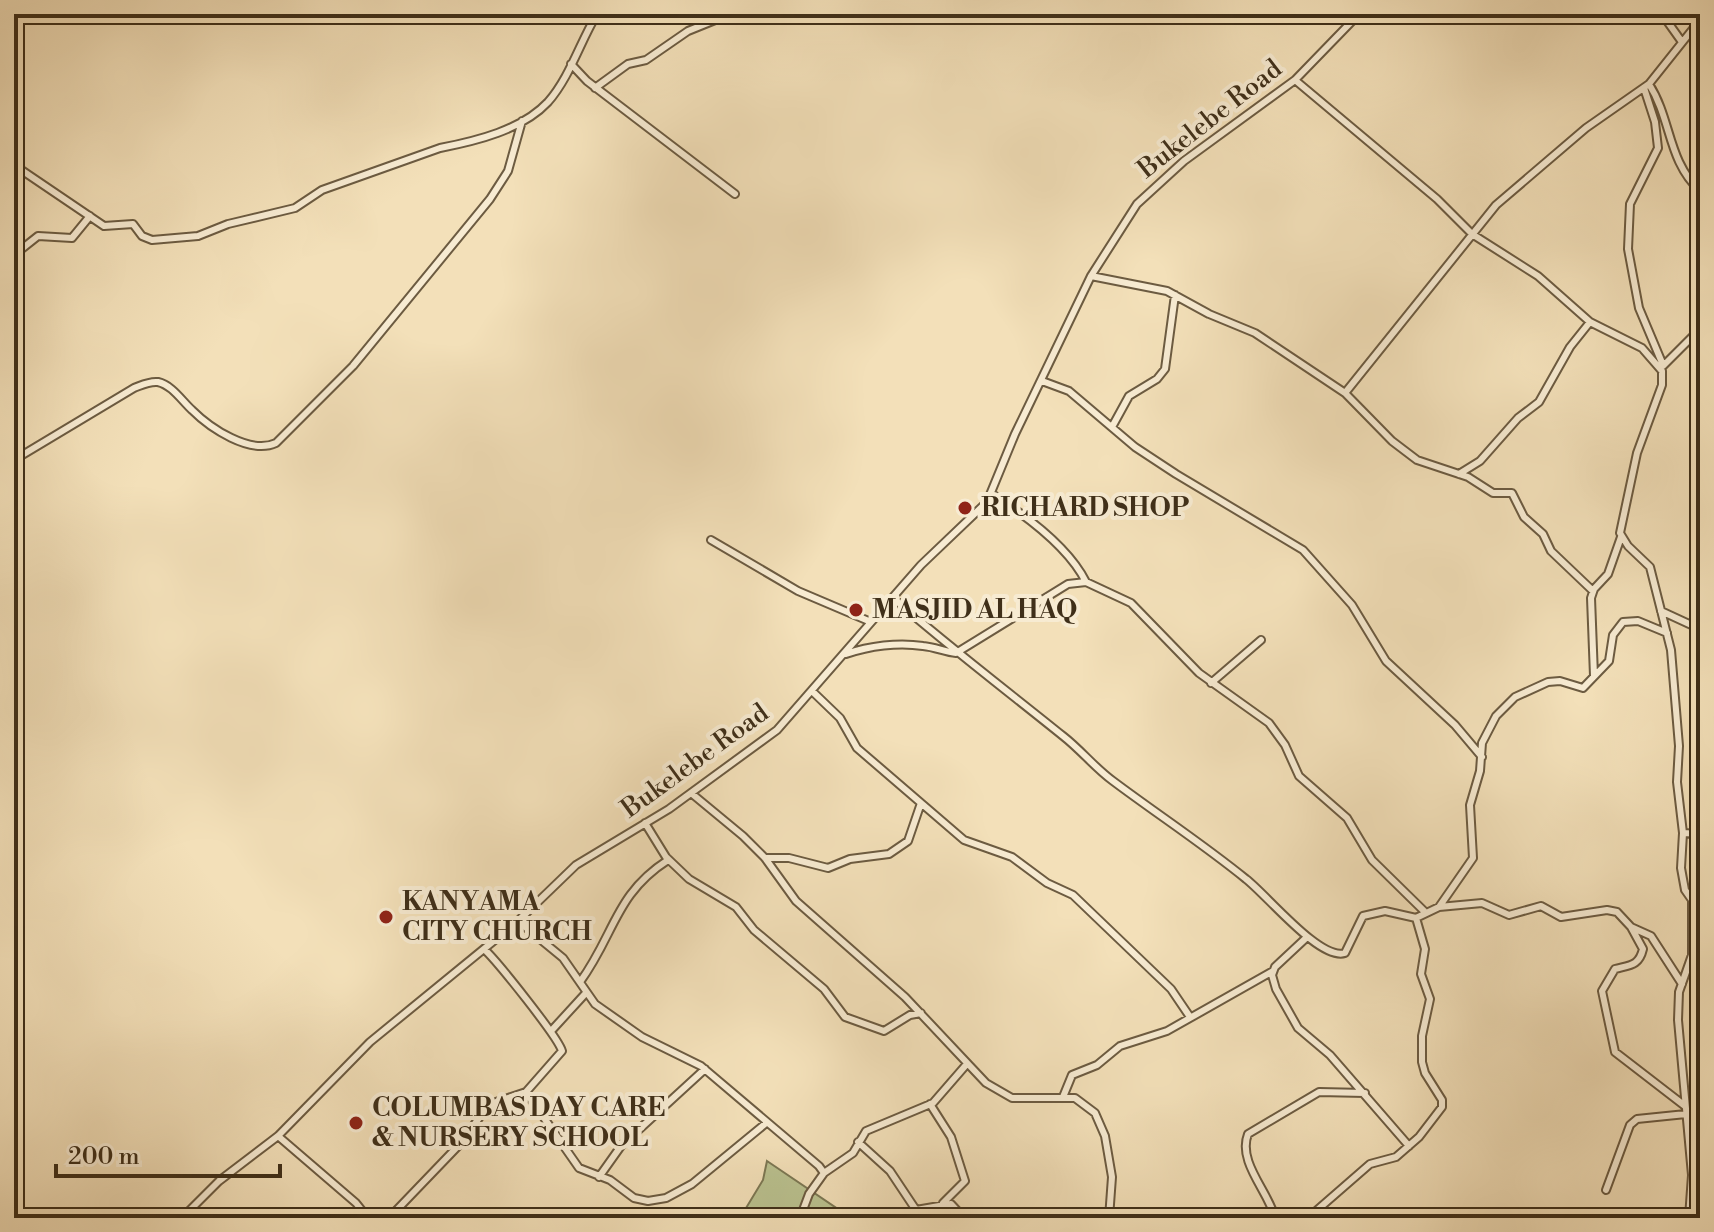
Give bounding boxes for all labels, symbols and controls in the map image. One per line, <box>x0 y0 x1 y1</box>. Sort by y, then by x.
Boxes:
street label: Bukelebe Road <box>1131 53 1289 186</box>
place label: RICHARD SHOP <box>981 492 1190 524</box>
marker: RICHARD SHOP <box>956 499 974 517</box>
place label: MASJID AL HAQ <box>872 594 1077 626</box>
marker: MASJID AL HAQ <box>847 601 865 619</box>
street label: Bukelebe Road <box>614 697 775 826</box>
place label: KANYAMA CITY CHURCH <box>402 886 592 948</box>
marker: KANYAMA CITY CHURCH <box>377 908 395 926</box>
place label: COLUMBAS DAY CARE & NURSERY SCHOOL <box>372 1092 665 1154</box>
marker: COLUMBAS DAY CARE & NURSERY SCHOOL <box>347 1114 365 1132</box>
scale bar <box>56 1128 280 1178</box>
text: 200 m <box>68 1142 139 1172</box>

